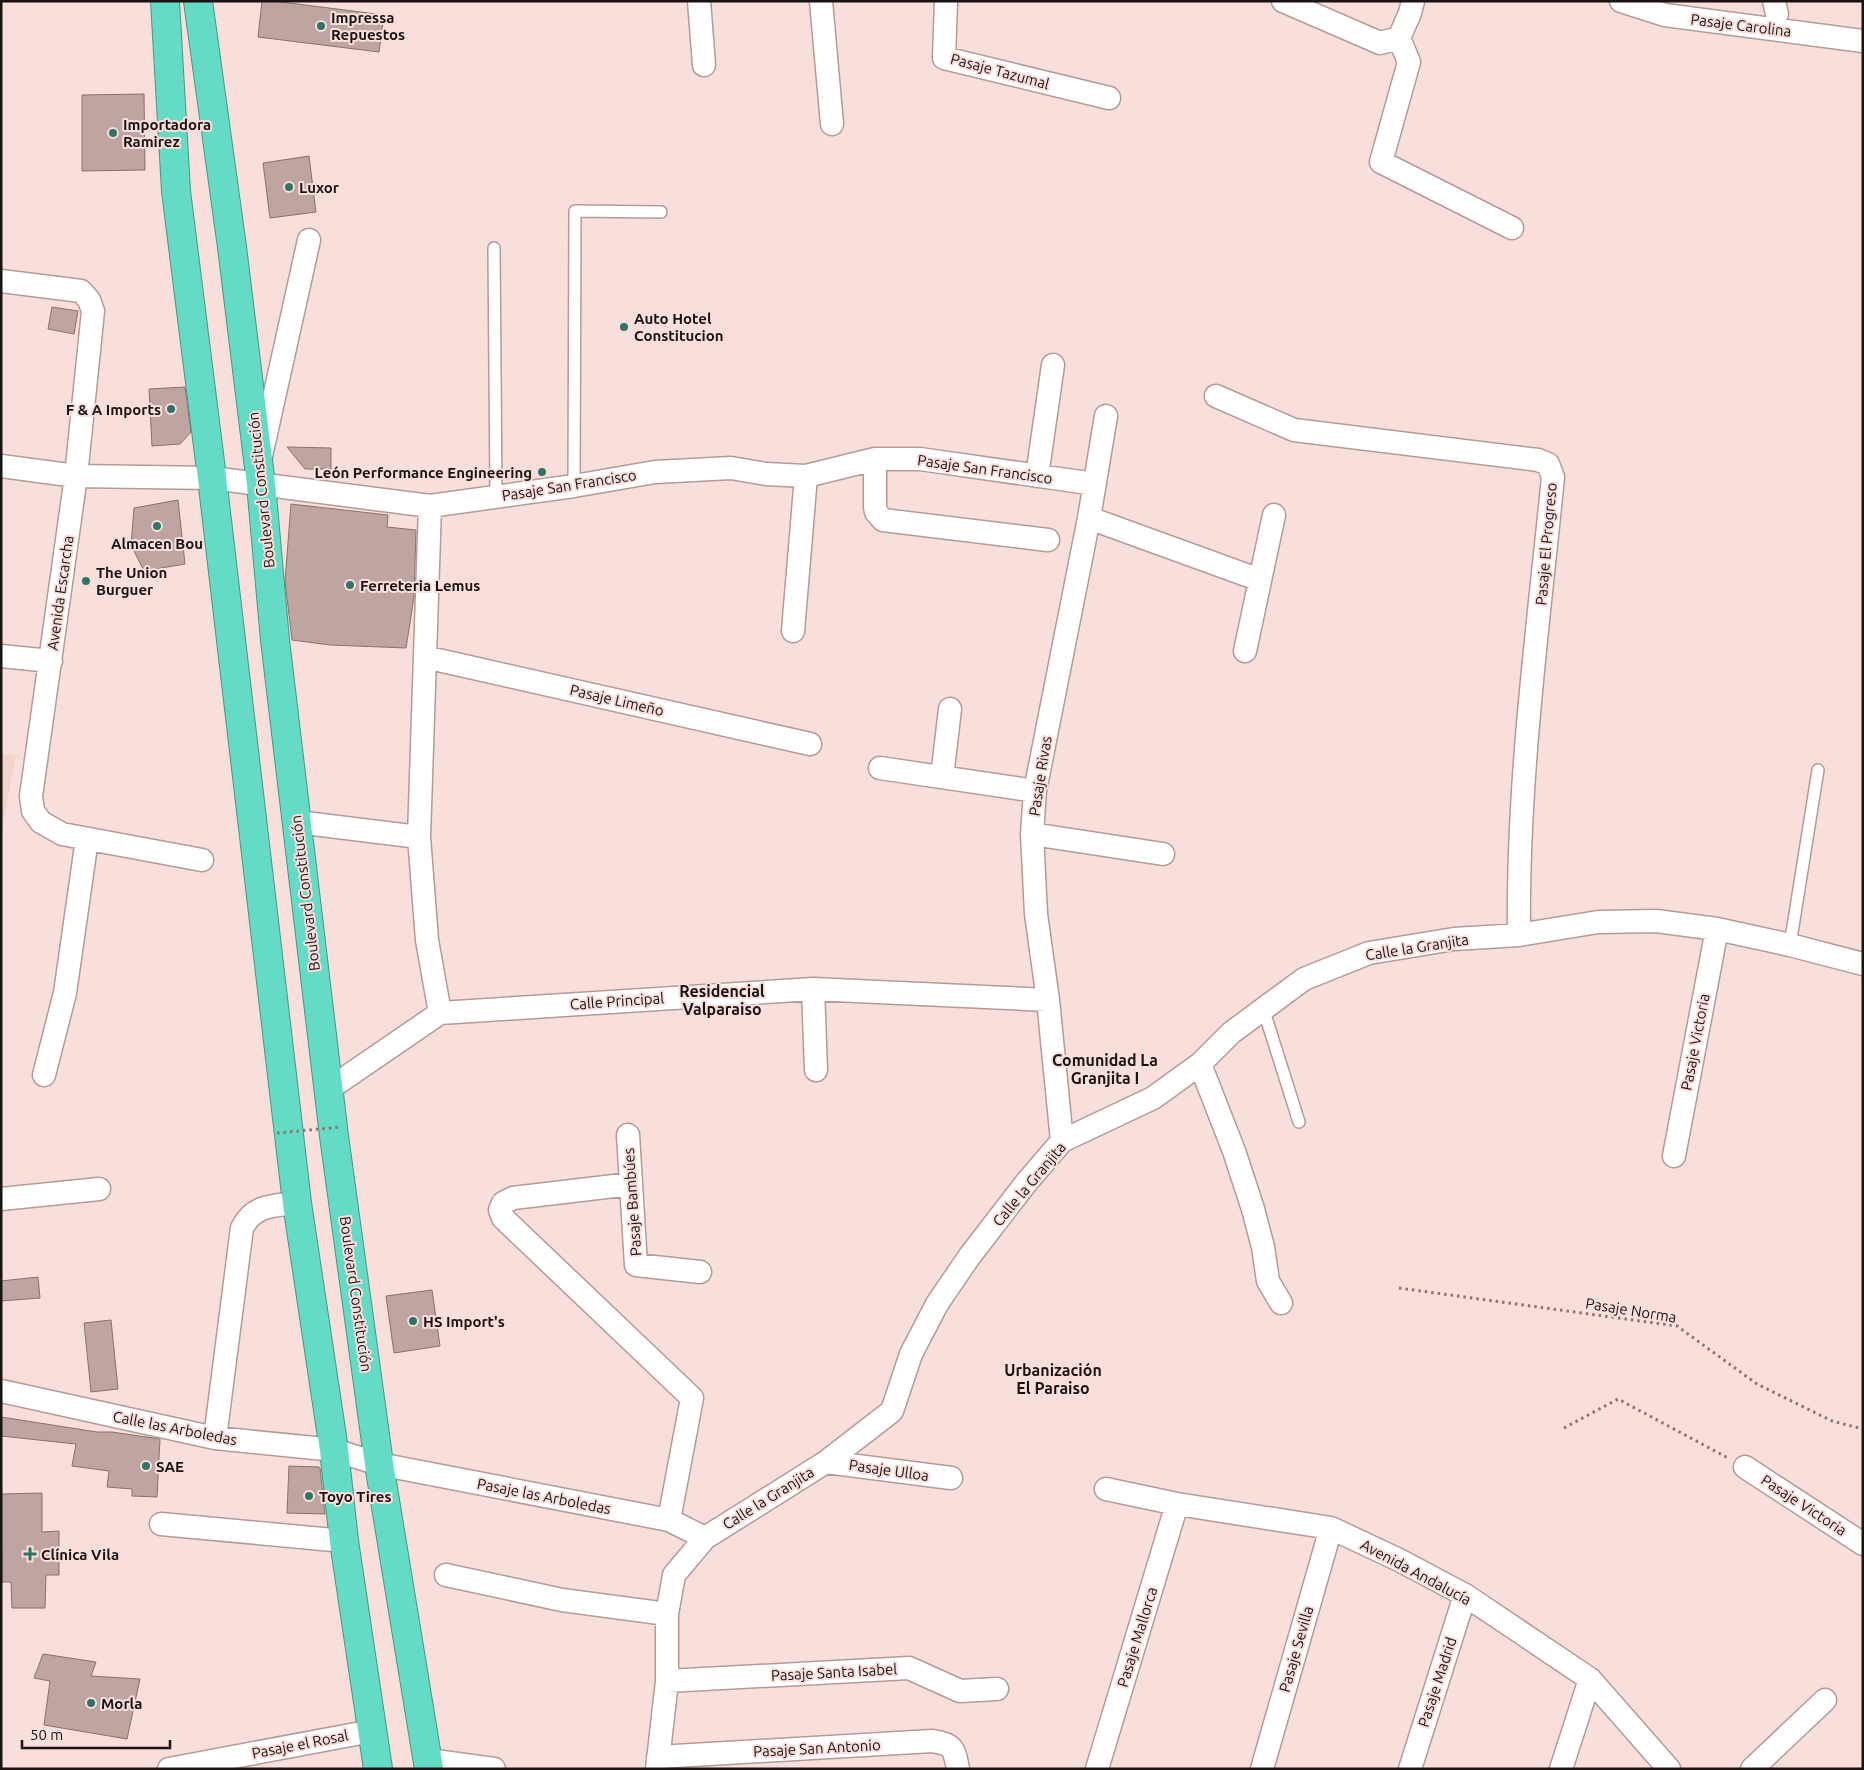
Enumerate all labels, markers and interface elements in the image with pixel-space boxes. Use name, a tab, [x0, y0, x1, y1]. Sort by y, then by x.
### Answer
place label: Impressa Repuestos	[331, 9, 405, 43]
street label: Pasaje Carolina	[1690, 10, 1792, 40]
marker: Impressa Repuestos	[315, 20, 327, 32]
street label: Pasaje Tazumal	[949, 50, 1051, 92]
place label: Importadora Ramirez	[123, 116, 211, 150]
marker: Importadora Ramirez	[107, 127, 119, 139]
place label: Luxor	[299, 179, 340, 196]
marker: Luxor	[283, 181, 295, 193]
place label: Auto Hotel Constitucion	[634, 310, 724, 344]
marker: Auto Hotel Constitucion	[618, 321, 630, 333]
place label: F & A Imports	[66, 401, 161, 418]
marker: F & A Imports	[165, 403, 177, 415]
street label: Boulevard Constitución	[244, 411, 278, 569]
street label: Pasaje San Francisco	[916, 451, 1054, 487]
place label: León Performance Engineering	[315, 464, 532, 481]
street label: Pasaje San Francisco	[500, 466, 638, 504]
marker: León Performance Engineering	[536, 466, 548, 478]
street label: Pasaje El Progreso	[1532, 482, 1560, 606]
marker: Almacen Bou	[151, 520, 163, 532]
street label: Avenida Escarcha	[44, 535, 76, 651]
place label: Almacen Bou	[111, 535, 203, 552]
place label: The Union Burguer	[96, 564, 167, 598]
marker: The Union Burguer	[80, 575, 92, 587]
place label: Ferreteria Lemus	[360, 577, 480, 594]
marker: Ferreteria Lemus	[344, 579, 356, 591]
street label: Pasaje Limeño	[568, 681, 666, 719]
street label: Pasaje Rivas	[1025, 735, 1055, 817]
street label: Boulevard Constitución	[287, 814, 323, 972]
street label: Calle la Granjita	[1364, 930, 1470, 964]
district label: Residencial Valparaiso	[679, 982, 765, 1018]
street label: Calle Principal	[569, 989, 665, 1013]
street label: Pasaje Victoria	[1677, 992, 1713, 1092]
district label: Comunidad La Granjita I	[1052, 1051, 1158, 1087]
street label: Calle la Granjita	[989, 1139, 1069, 1229]
street label: Pasaje Bambúes	[620, 1147, 644, 1257]
street label: Boulevard Constitución	[337, 1215, 375, 1373]
street label: Pasaje Norma	[1584, 1294, 1678, 1326]
place label: HS Import's	[423, 1313, 505, 1330]
marker: HS Import's	[407, 1315, 419, 1327]
district label: Urbanización El Paraiso	[1004, 1361, 1102, 1397]
street label: Calle las Arboledas	[111, 1408, 239, 1448]
street label: Pasaje Ulloa	[848, 1456, 930, 1484]
place label: SAE	[156, 1458, 184, 1475]
marker: SAE	[140, 1460, 152, 1472]
street label: Calle la Granjita	[719, 1463, 817, 1533]
street label: Pasaje Victoria	[1758, 1471, 1850, 1539]
street label: Pasaje las Arboledas	[476, 1475, 612, 1517]
place label: Toyo Tires	[319, 1488, 392, 1505]
marker: Toyo Tires	[303, 1490, 315, 1502]
street label: Avenida Andalucía	[1358, 1536, 1474, 1608]
place label: Clínica Vila	[41, 1546, 119, 1563]
marker: Clínica Vila	[23, 1547, 37, 1561]
street label: Pasaje Mallorca	[1114, 1585, 1160, 1689]
street label: Pasaje Sevilla	[1276, 1604, 1316, 1694]
street label: Pasaje Madrid	[1414, 1635, 1460, 1729]
street label: Pasaje Santa Isabel	[770, 1660, 898, 1684]
place label: Morla	[101, 1695, 142, 1712]
marker: Morla	[85, 1697, 97, 1709]
scale bar	[22, 1718, 170, 1750]
text: 50 m	[30, 1726, 63, 1743]
street label: Pasaje el Rosal	[250, 1726, 350, 1762]
street label: Pasaje San Antonio	[753, 1736, 881, 1760]

